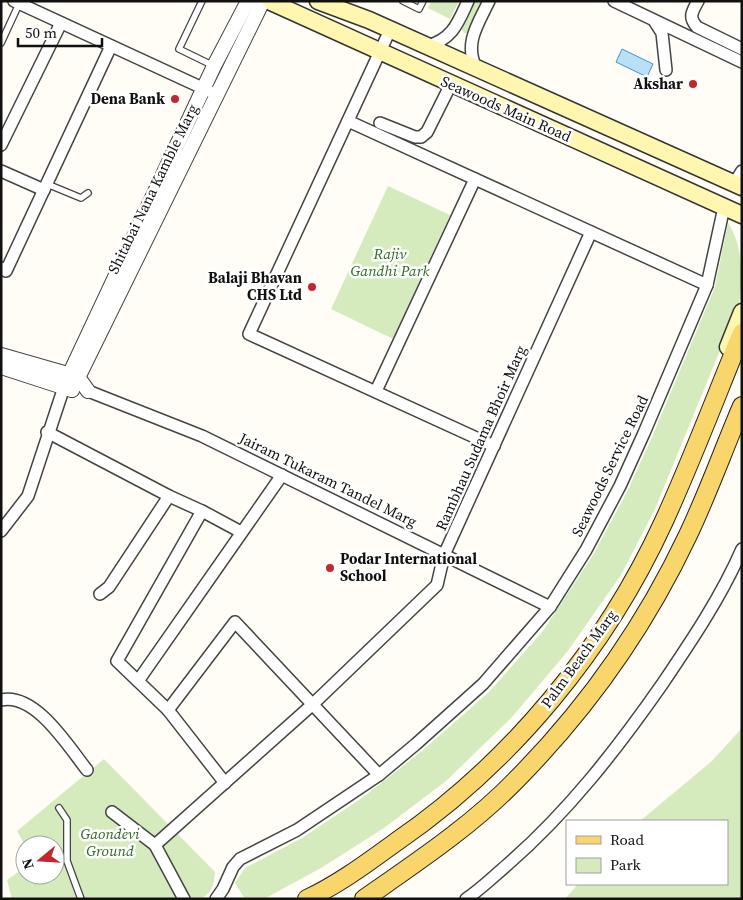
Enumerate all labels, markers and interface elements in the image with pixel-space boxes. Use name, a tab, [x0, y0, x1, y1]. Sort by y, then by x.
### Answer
scale bar	[18, 15, 101, 47]
text: 50 m	[25, 22, 57, 43]
street label: Seawoods Main Road	[438, 70, 575, 147]
place label: Akshar	[633, 73, 683, 94]
marker: Akshar	[687, 78, 699, 90]
place label: Dena Bank	[90, 88, 165, 109]
marker: Dena Bank	[169, 93, 181, 105]
street label: Shitabai Nana Kamble Marg	[102, 100, 203, 277]
park label: Rajiv Gandhi Park	[351, 243, 430, 281]
place label: Balaji Bhavan CHS Ltd	[208, 267, 302, 305]
marker: Balaji Bhavan CHS Ltd	[306, 281, 318, 293]
street label: Rambhau Sudama Bhoir Marg	[430, 342, 531, 534]
street label: Seawoods Service Road	[566, 391, 653, 540]
street label: Jairam Tukaram Tandel Marg	[235, 427, 421, 532]
place label: Podar International School	[340, 548, 477, 586]
marker: Podar International School	[324, 562, 336, 574]
street label: Palm Beach Marg	[536, 605, 622, 712]
legend	[566, 820, 728, 885]
park label: Gaondevi Ground	[80, 823, 140, 861]
text: Road	[610, 829, 644, 850]
north arrow	[15, 835, 65, 885]
text: Park	[610, 854, 642, 875]
text: N	[17, 856, 39, 872]

